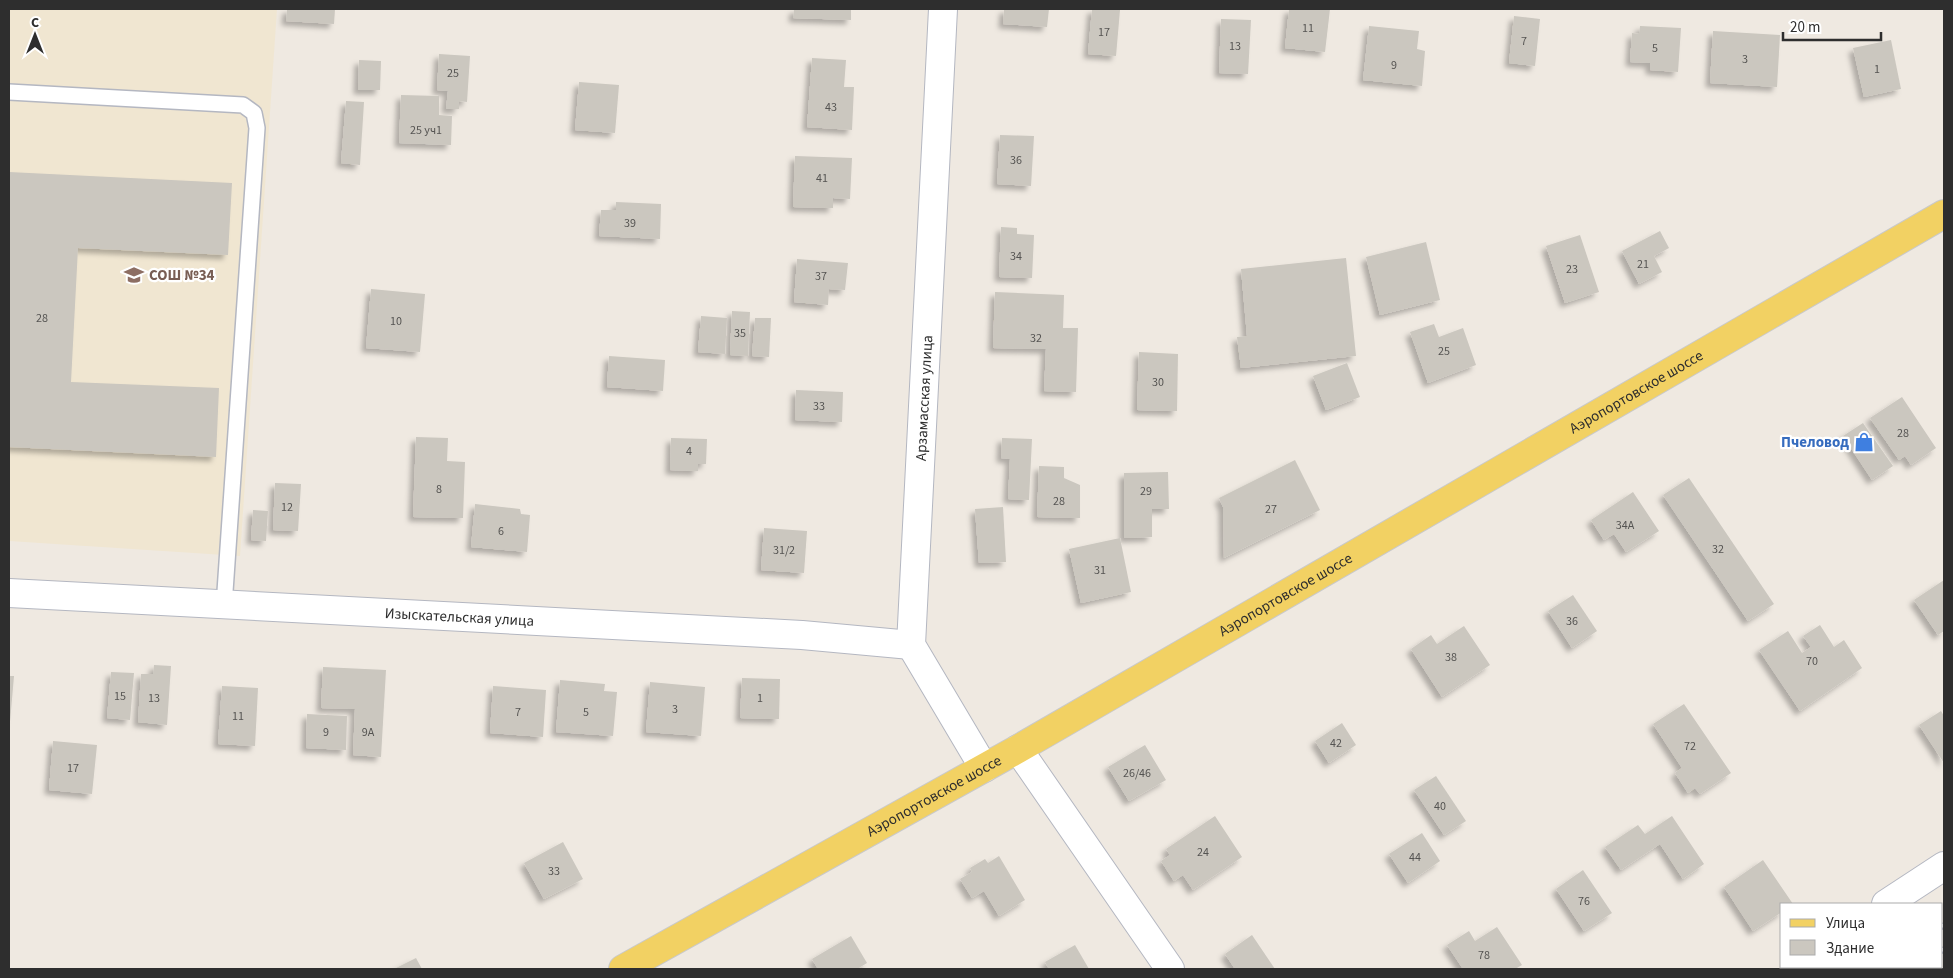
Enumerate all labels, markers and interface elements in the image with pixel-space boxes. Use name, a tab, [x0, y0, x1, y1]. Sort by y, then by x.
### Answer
north arrow	[10, 10, 60, 60]
scale bar	[1783, 10, 1880, 42]
text: С	[31, 13, 39, 33]
text: 20 m	[1790, 17, 1820, 38]
house number: 11	[1302, 20, 1314, 37]
house number: 17	[1098, 24, 1110, 41]
house number: 7	[1521, 33, 1527, 50]
house number: 13	[1229, 38, 1241, 55]
house number: 5	[1652, 40, 1658, 57]
house number: 3	[1742, 51, 1748, 68]
house number: 9	[1391, 57, 1397, 74]
house number: 1	[1874, 61, 1880, 78]
house number: 25	[447, 65, 459, 82]
house number: 43	[825, 99, 837, 116]
house number: 25 уч1	[410, 122, 442, 139]
house number: 36	[1010, 152, 1022, 169]
house number: 41	[816, 170, 828, 187]
house number: 39	[624, 215, 636, 232]
house number: 34	[1010, 248, 1022, 265]
house number: 21	[1637, 256, 1649, 273]
house number: 23	[1566, 261, 1578, 278]
school or university icon: СОШ №34	[123, 264, 145, 286]
place label: СОШ №34	[149, 265, 215, 286]
house number: 37	[815, 268, 827, 285]
house number: 28	[36, 310, 48, 327]
house number: 10	[390, 313, 402, 330]
house number: 35	[734, 325, 746, 342]
house number: 32	[1030, 330, 1042, 347]
street label: Арзамасская улица	[911, 335, 938, 461]
house number: 25	[1438, 343, 1450, 360]
street label: Аэропортовское шоссе	[1566, 345, 1707, 439]
house number: 30	[1152, 374, 1164, 391]
house number: 33	[813, 398, 825, 415]
house number: 28	[1897, 425, 1909, 442]
shop icon: Пчеловод	[1853, 431, 1875, 453]
place label: Пчеловод	[1781, 432, 1849, 453]
house number: 4	[686, 443, 692, 460]
house number: 8	[436, 481, 442, 498]
house number: 29	[1140, 483, 1152, 500]
house number: 28	[1053, 493, 1065, 510]
house number: 12	[281, 499, 293, 516]
house number: 27	[1265, 501, 1277, 518]
house number: 34А	[1616, 517, 1635, 534]
house number: 6	[498, 523, 504, 540]
house number: 32	[1712, 541, 1724, 558]
house number: 31/2	[773, 542, 795, 559]
street label: Аэропортовское шоссе	[1215, 548, 1356, 642]
house number: 31	[1094, 562, 1106, 579]
street label: Изыскательская улица	[384, 603, 535, 632]
house number: 36	[1566, 613, 1578, 630]
house number: 38	[1445, 649, 1457, 666]
house number: 70	[1806, 653, 1818, 670]
house number: 15	[114, 688, 126, 705]
house number: 13	[148, 690, 160, 707]
house number: 1	[757, 690, 763, 707]
house number: 3	[672, 701, 678, 718]
house number: 7	[515, 704, 521, 721]
house number: 5	[583, 704, 589, 721]
house number: 11	[232, 708, 244, 725]
house number: 9	[323, 724, 329, 741]
house number: 9А	[362, 724, 375, 741]
house number: 42	[1330, 735, 1342, 752]
house number: 72	[1684, 738, 1696, 755]
street label: Аэропортовское шоссе	[863, 750, 1005, 842]
house number: 17	[67, 760, 79, 777]
house number: 26/46	[1123, 765, 1151, 782]
house number: 40	[1434, 798, 1446, 815]
house number: 24	[1197, 844, 1209, 861]
house number: 44	[1409, 849, 1421, 866]
house number: 33	[548, 863, 560, 880]
house number: 76	[1578, 893, 1590, 910]
legend	[1780, 903, 1943, 968]
text: Улица	[1826, 913, 1865, 934]
text: Здание	[1826, 938, 1874, 959]
house number: 78	[1478, 947, 1490, 964]

